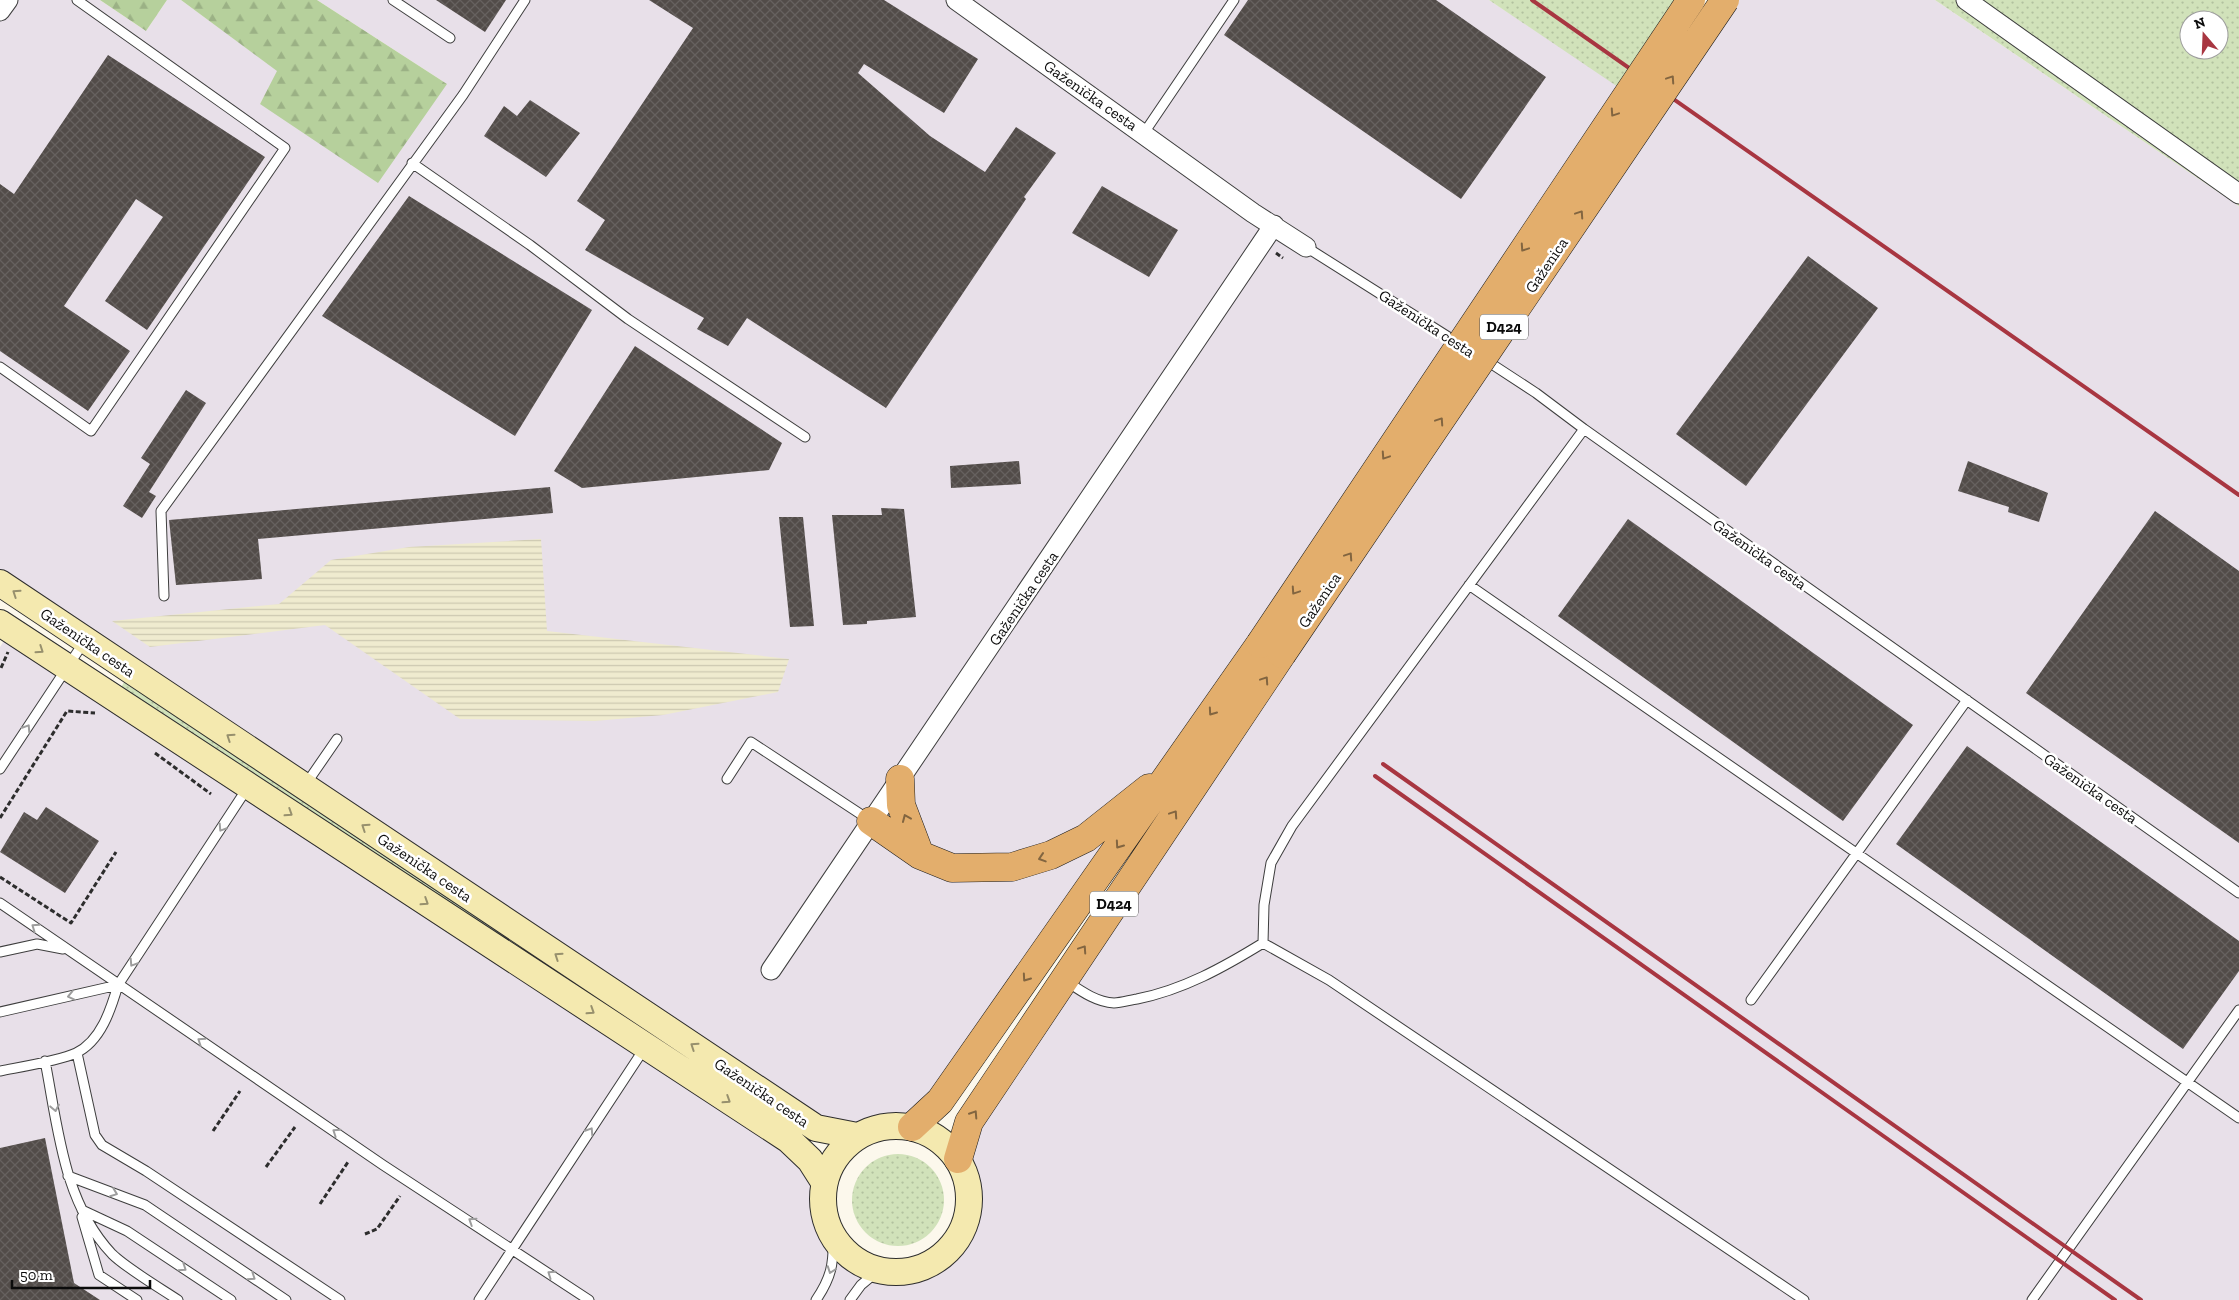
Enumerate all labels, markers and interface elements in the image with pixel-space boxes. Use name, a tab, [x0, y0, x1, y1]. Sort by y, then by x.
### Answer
north arrow	[2179, 10, 2229, 60]
text: N	[2192, 13, 2208, 33]
street label: Gaženička cesta	[1040, 56, 1141, 135]
one-way arrow	[1665, 76, 1674, 85]
one-way arrow	[1611, 108, 1621, 117]
one-way arrow	[1574, 210, 1583, 220]
street label: Gaženica	[1521, 234, 1572, 296]
one-way arrow	[1521, 242, 1530, 252]
street label: Gaženička cesta	[1375, 285, 1478, 361]
road number: D424	[1480, 314, 1528, 340]
one-way arrow	[1434, 417, 1443, 427]
one-way arrow	[1382, 450, 1391, 460]
street label: Gaženička cesta	[1709, 515, 1810, 594]
street label: Gaženička cesta	[985, 547, 1062, 649]
one-way arrow	[1343, 552, 1352, 561]
street label: Gaženica	[1294, 569, 1345, 631]
one-way arrow	[1292, 585, 1301, 595]
one-way arrow	[12, 590, 22, 599]
street label: Gaženička cesta	[37, 604, 139, 681]
one-way arrow	[35, 644, 44, 653]
one-way arrow	[1259, 676, 1268, 685]
one-way arrow	[1209, 706, 1218, 716]
one-way arrow	[20, 725, 30, 734]
one-way arrow	[226, 733, 235, 743]
street label: Gaženička cesta	[2040, 749, 2141, 828]
one-way arrow	[284, 807, 293, 817]
one-way arrow	[1168, 811, 1177, 820]
one-way arrow	[902, 814, 913, 823]
one-way arrow	[219, 822, 228, 831]
one-way arrow	[361, 824, 371, 833]
street label: Gaženička cesta	[374, 829, 476, 906]
one-way arrow	[1116, 839, 1125, 849]
one-way arrow	[1038, 852, 1046, 862]
road number: D424	[1090, 892, 1138, 916]
one-way arrow	[420, 896, 429, 906]
one-way arrow	[32, 924, 41, 933]
one-way arrow	[1077, 945, 1086, 955]
one-way arrow	[555, 953, 564, 962]
one-way arrow	[129, 958, 139, 967]
one-way arrow	[1023, 973, 1032, 982]
one-way arrow	[66, 990, 75, 1001]
one-way arrow	[585, 1004, 594, 1014]
one-way arrow	[197, 1038, 207, 1047]
one-way arrow	[690, 1043, 699, 1052]
street label: Gaženička cesta	[711, 1054, 813, 1131]
one-way arrow	[721, 1093, 730, 1103]
one-way arrow	[49, 1104, 59, 1113]
one-way arrow	[968, 1110, 978, 1119]
one-way arrow	[584, 1127, 593, 1137]
one-way arrow	[332, 1129, 341, 1138]
one-way arrow	[109, 1187, 118, 1197]
one-way arrow	[468, 1218, 477, 1228]
scale bar	[12, 1258, 150, 1290]
one-way arrow	[177, 1262, 186, 1271]
one-way arrow	[827, 1265, 837, 1274]
text: 50 m	[20, 1266, 53, 1284]
one-way arrow	[247, 1271, 256, 1280]
one-way arrow	[547, 1271, 557, 1280]

